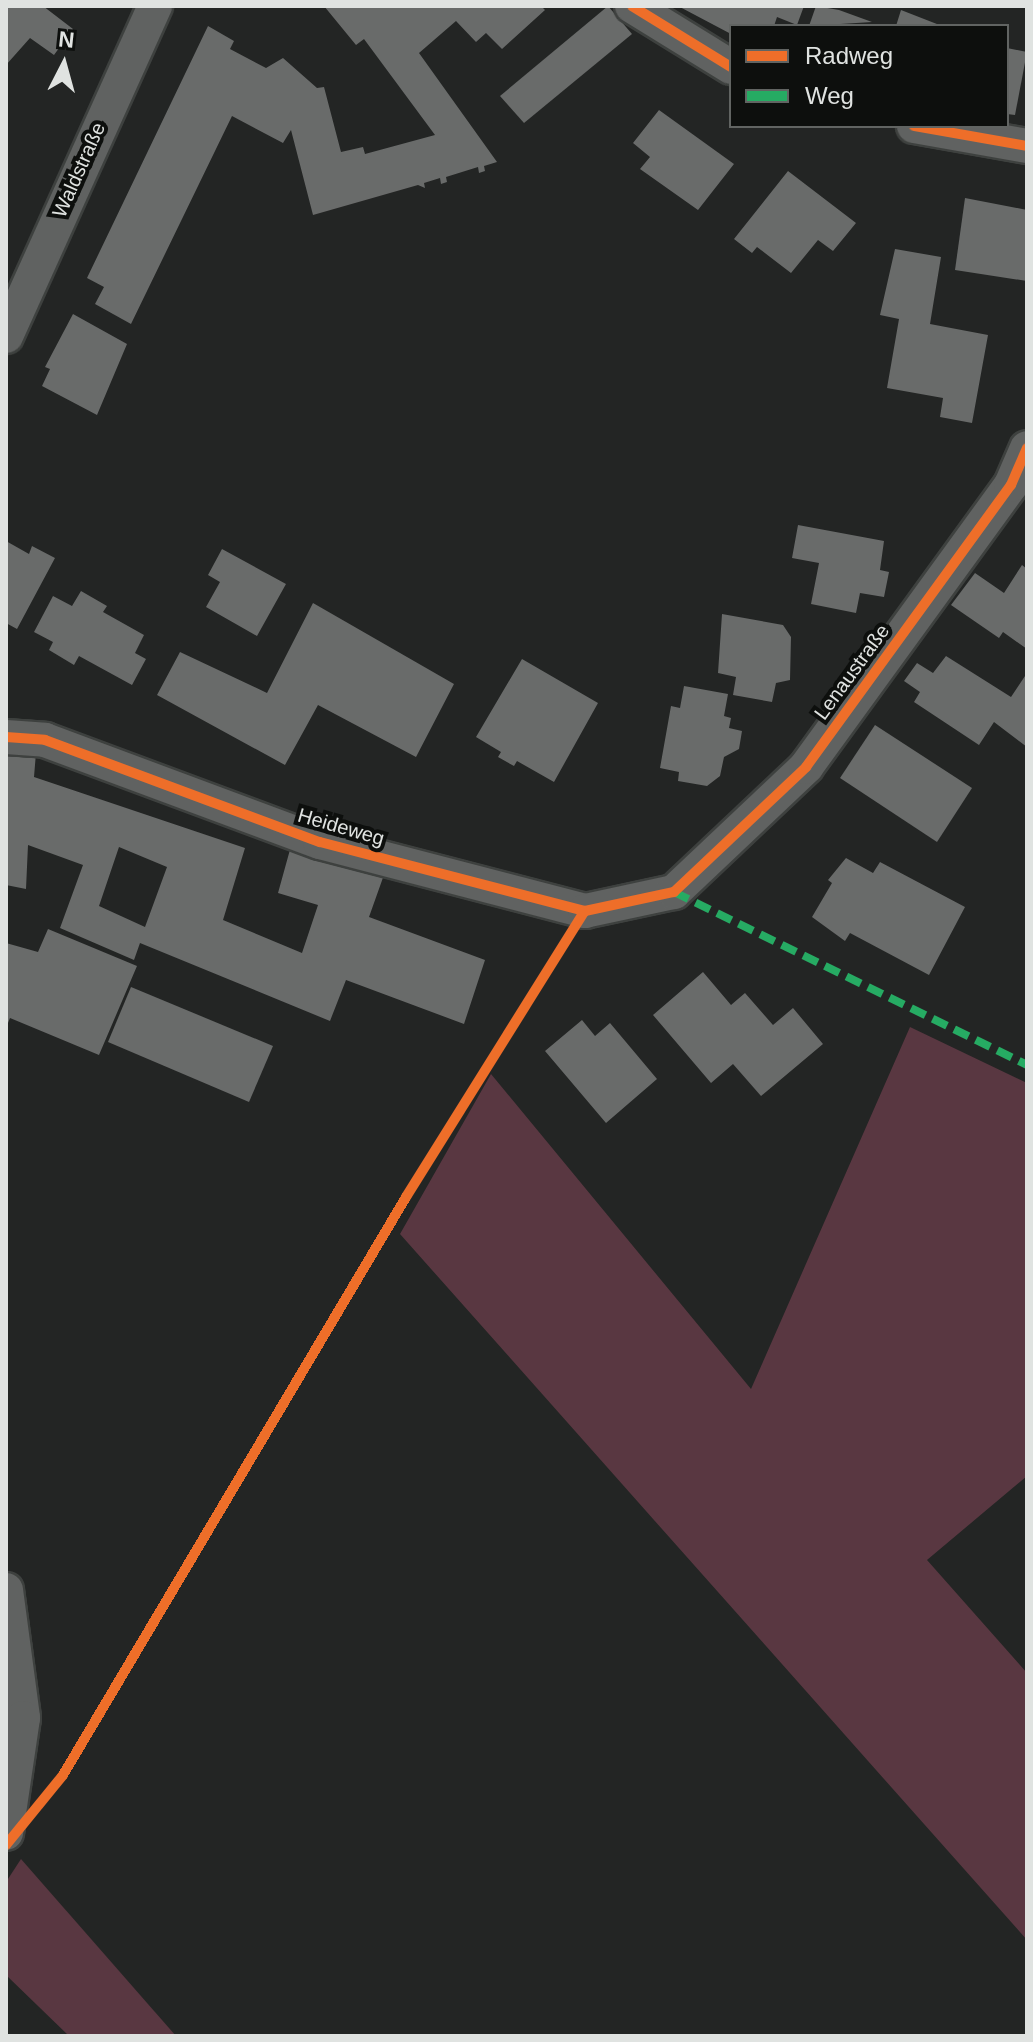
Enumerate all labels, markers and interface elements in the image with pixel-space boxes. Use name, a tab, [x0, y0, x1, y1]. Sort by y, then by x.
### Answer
north arrow	[24, 24, 104, 104]
legend	[729, 24, 1009, 128]
text: N	[57, 26, 76, 53]
text: Radweg	[805, 42, 893, 69]
text: Weg	[805, 82, 854, 109]
street label: Waldstraße	[47, 119, 111, 221]
street label: Lenaustraße	[809, 620, 895, 724]
street label: Heideweg	[295, 803, 387, 851]

